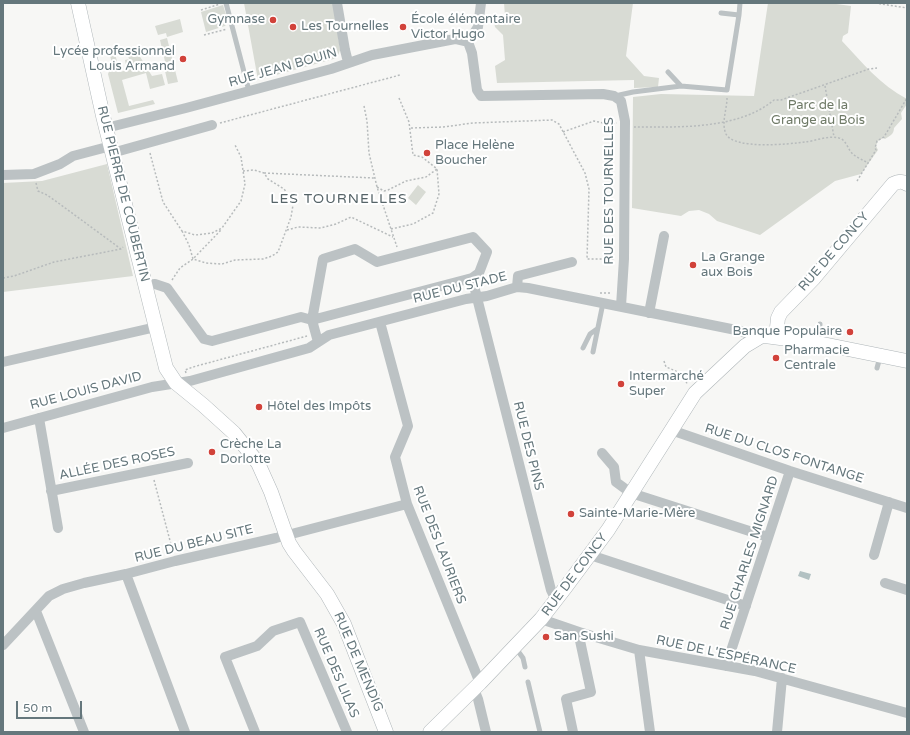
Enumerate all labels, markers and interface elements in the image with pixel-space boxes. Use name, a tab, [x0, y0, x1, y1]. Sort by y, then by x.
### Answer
place label: Gymnase	[207, 12, 265, 28]
place label: École élémentaire Victor Hugo	[411, 12, 521, 43]
marker: Gymnase	[268, 15, 278, 25]
place label: Les Tournelles	[301, 19, 389, 35]
marker: Les Tournelles	[288, 22, 298, 32]
marker: École élémentaire Victor Hugo	[398, 22, 408, 32]
place label: Lycée professionnel Louis Armand	[53, 44, 175, 75]
street label: RUE JEAN BOUIN	[227, 45, 339, 91]
marker: Lycée professionnel Louis Armand	[178, 54, 188, 64]
park label: Parc de la Grange au Bois	[771, 98, 865, 129]
street label: RUE PIERRE DE COUBERTIN	[94, 104, 152, 284]
street label: RUE DES TOURNELLES	[602, 117, 618, 265]
place label: Place Helène Boucher	[435, 138, 515, 169]
marker: Place Helène Boucher	[422, 148, 432, 158]
district label: LES TOURNELLES	[270, 191, 408, 207]
street label: RUE DE CONCY	[796, 209, 872, 295]
place label: La Grange aux Bois	[701, 250, 765, 281]
marker: La Grange aux Bois	[688, 260, 698, 270]
street label: RUE DU STADE	[411, 269, 509, 307]
place label: Banque Populaire	[732, 324, 842, 340]
marker: Banque Populaire	[845, 327, 855, 337]
place label: Pharmacie Centrale	[784, 343, 850, 374]
marker: Pharmacie Centrale	[771, 353, 781, 363]
street label: RUE LOUIS DAVID	[28, 369, 144, 413]
place label: Intermarché Super	[629, 369, 704, 400]
marker: Intermarché Super	[616, 379, 626, 389]
place label: Hôtel des Impôts	[267, 399, 371, 415]
street label: RUE DES PINS	[509, 400, 547, 492]
marker: Hôtel des Impôts	[254, 402, 264, 412]
street label: RUE DU CLOS FONTANGE	[703, 421, 865, 487]
place label: Crèche La Dorlotte	[220, 437, 281, 468]
street label: ALLÉE DES ROSES	[58, 444, 176, 484]
marker: Crèche La Dorlotte	[207, 447, 217, 457]
street label: RUE CHARLES MIGNARD	[718, 474, 782, 632]
street label: RUE DES LAURIERS	[409, 484, 469, 606]
place label: Sainte-Marie-Mère	[579, 506, 695, 522]
marker: Sainte-Marie-Mère	[566, 509, 576, 519]
street label: RUE DU BEAU SITE	[133, 522, 255, 566]
street label: RUE DE CONCY	[539, 531, 611, 619]
street label: RUE DE MENDIG	[330, 610, 386, 714]
street label: RUE DES LILAS	[310, 626, 362, 720]
place label: San Sushi	[554, 629, 614, 645]
marker: San Sushi	[541, 632, 551, 642]
street label: RUE DE L'ESPÉRANCE	[655, 633, 797, 677]
scale bar	[18, 693, 84, 719]
text: 50 m	[23, 701, 52, 715]

